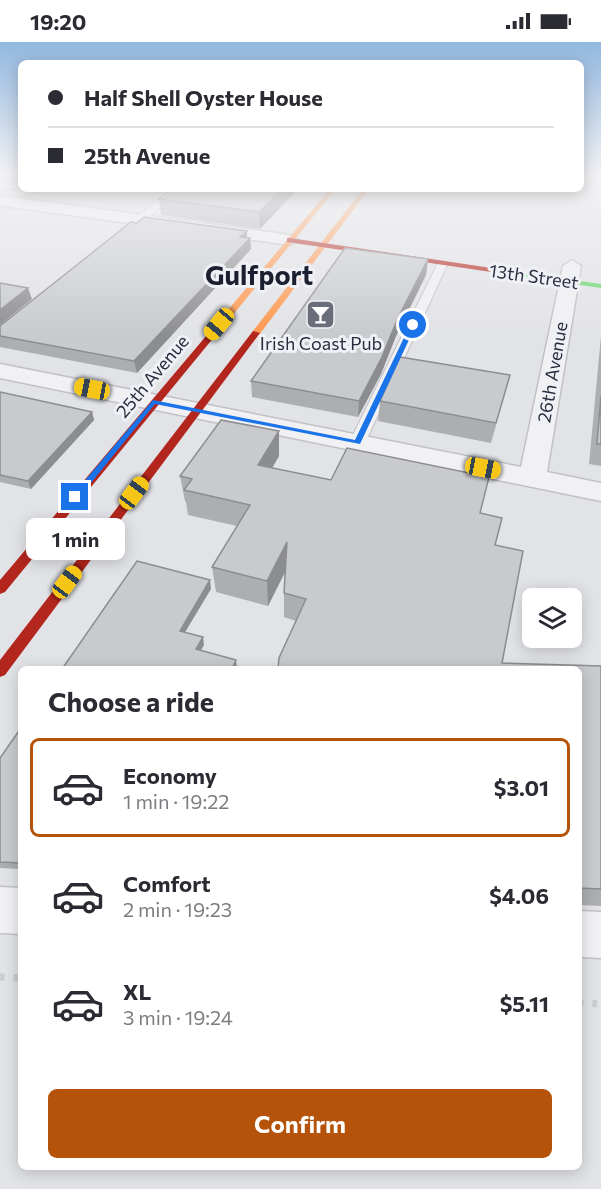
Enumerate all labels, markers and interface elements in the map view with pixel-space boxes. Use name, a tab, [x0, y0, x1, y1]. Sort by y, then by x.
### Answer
text: 19:20	[30, 8, 86, 35]
text: Half Shell Oyster House	[84, 84, 323, 111]
text: 25th Avenue	[84, 142, 210, 169]
district label: Gulfport	[205, 258, 313, 291]
street label: 13th Street	[488, 259, 580, 293]
bar icon: Irish Coast Pub	[305, 298, 337, 330]
car	[201, 304, 237, 344]
route start	[399, 311, 426, 338]
street label: 26th Avenue	[532, 320, 572, 424]
street label: 25th Avenue	[111, 330, 193, 422]
place label: Irish Coast Pub	[260, 332, 382, 354]
car	[73, 377, 111, 401]
car	[464, 456, 502, 480]
car	[116, 473, 152, 513]
route end	[61, 483, 88, 510]
callout: 1 min	[26, 518, 124, 560]
text: 1 min	[52, 527, 99, 551]
car	[49, 562, 85, 602]
map controls	[522, 588, 582, 648]
button: layers	[522, 588, 582, 648]
text: Choose a ride	[48, 685, 214, 718]
icon: car	[51, 761, 105, 815]
text: Economy	[123, 762, 217, 789]
text: $3.01	[494, 774, 549, 801]
text: 1 min · 19:22	[123, 789, 229, 813]
icon: car	[51, 869, 105, 923]
text: Comfort	[123, 870, 211, 897]
text: $4.06	[489, 882, 549, 909]
text: 2 min · 19:23	[123, 897, 232, 921]
icon: car	[51, 977, 105, 1031]
text: XL	[123, 978, 151, 1005]
text: $5.11	[500, 990, 549, 1017]
text: 3 min · 19:24	[123, 1005, 233, 1029]
button: Confirm	[48, 1089, 552, 1158]

